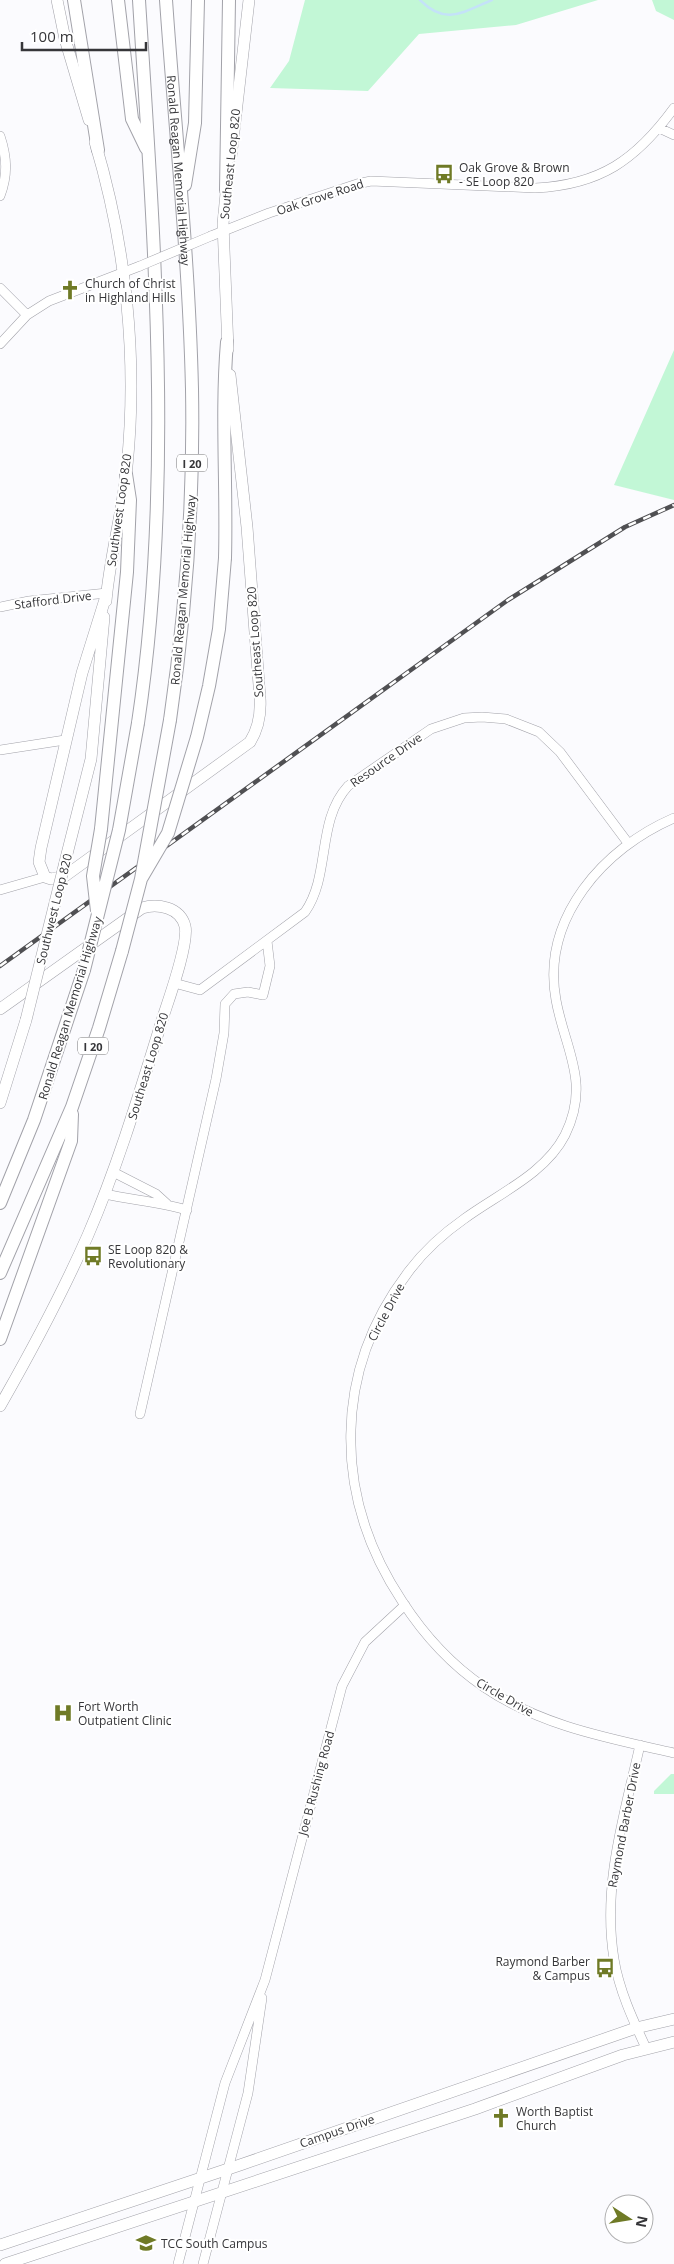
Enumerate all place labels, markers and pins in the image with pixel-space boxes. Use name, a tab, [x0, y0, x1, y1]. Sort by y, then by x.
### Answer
place label: Oak Grove & Brown - SE Loop 820	[459, 159, 570, 190]
bus stop icon: Oak Grove & Brown - SE Loop 820	[433, 163, 455, 185]
place label: Church of Christ in Highland Hills	[85, 275, 176, 306]
church icon: Church of Christ in Highland Hills	[59, 279, 81, 301]
place label: SE Loop 820 & Revolutionary	[108, 1241, 188, 1272]
bus stop icon: SE Loop 820 & Revolutionary	[82, 1245, 104, 1267]
place label: Fort Worth Outpatient Clinic	[78, 1698, 172, 1729]
hospital icon: Fort Worth Outpatient Clinic	[52, 1702, 74, 1724]
place label: Raymond Barber & Campus	[495, 1953, 590, 1984]
bus stop icon: Raymond Barber & Campus	[594, 1957, 616, 1979]
place label: Worth Baptist Church	[516, 2103, 593, 2134]
church icon: Worth Baptist Church	[490, 2107, 512, 2129]
school or university icon: TCC South Campus	[135, 2232, 157, 2254]
place label: TCC South Campus	[161, 2235, 268, 2252]

